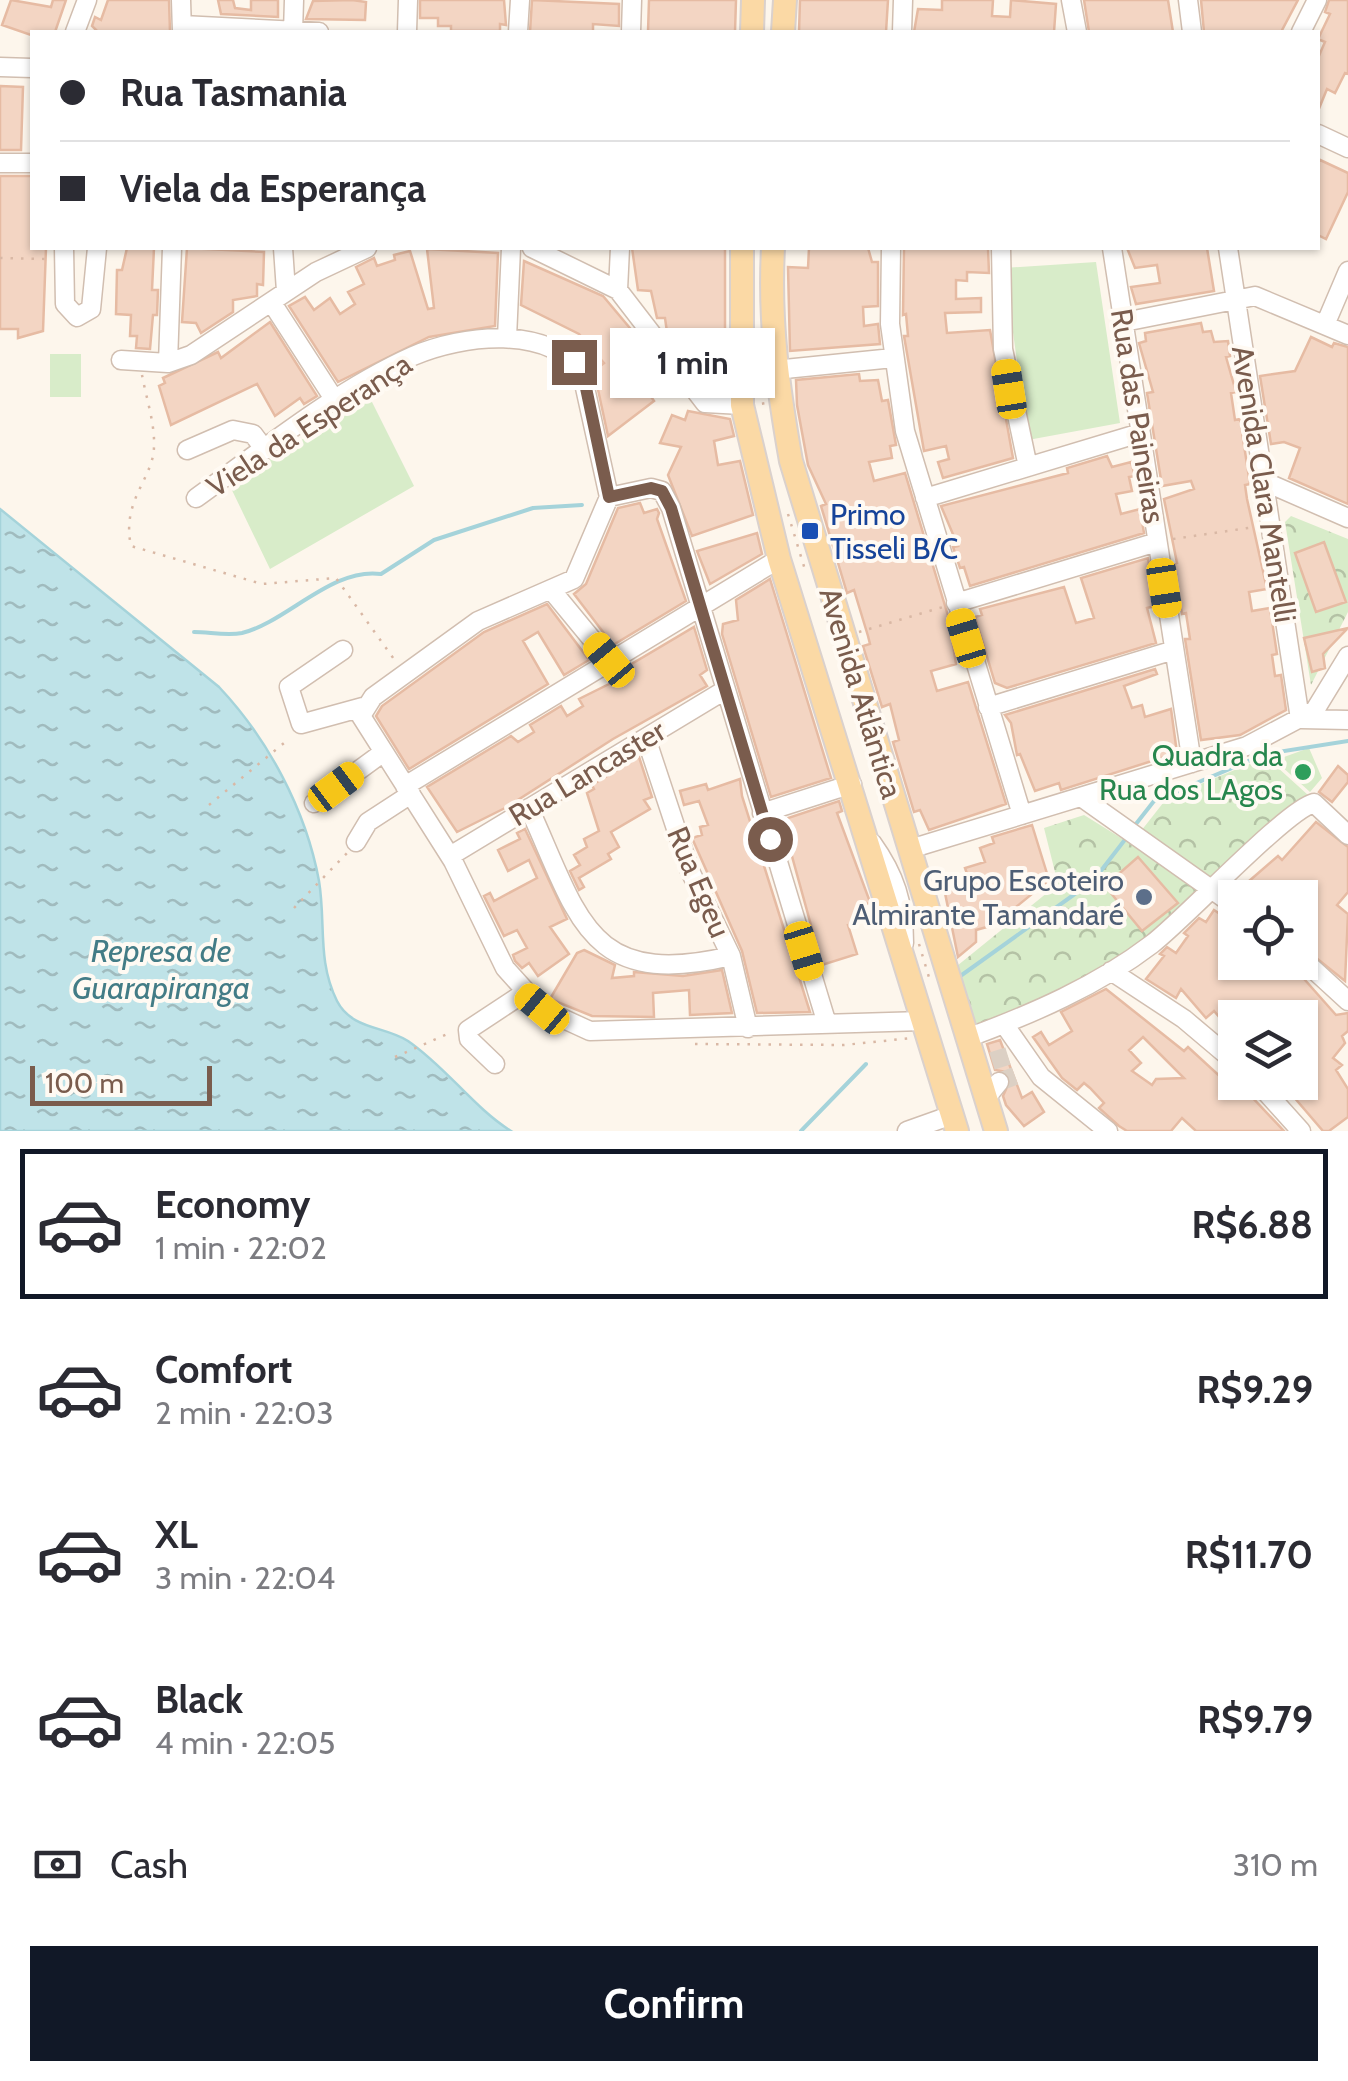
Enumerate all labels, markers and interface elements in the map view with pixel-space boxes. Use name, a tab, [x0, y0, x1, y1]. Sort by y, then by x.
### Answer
text: Rua Tasmania	[120, 69, 347, 116]
text: Viela da Esperança	[120, 165, 426, 212]
street label: Rua das Paineiras	[1103, 306, 1173, 526]
callout: 1 min	[609, 327, 774, 397]
route end	[552, 340, 597, 385]
text: 1 min	[656, 343, 729, 382]
street label: Avenida Clara Mantelli	[1224, 343, 1304, 625]
street label: Viela da Esperança	[200, 345, 419, 505]
car	[989, 357, 1029, 421]
place label: Primo Tisseli B/C	[830, 496, 958, 567]
marker: Primo Tisseli B/C	[799, 520, 821, 542]
car	[1144, 556, 1184, 620]
street label: Avenida Atlântica	[811, 583, 911, 803]
car	[943, 605, 989, 671]
car	[578, 627, 640, 693]
street label: Rua Lancaster	[502, 712, 672, 834]
place label: Quadra da Rua dos LAgos	[1099, 737, 1284, 808]
car	[303, 757, 369, 817]
marker: Quadra da Rua dos LAgos	[1292, 761, 1314, 783]
route start	[748, 817, 793, 862]
street label: Rua Egeu	[659, 821, 739, 943]
place label: Grupo Escoteiro Almirante Tamandaré	[852, 862, 1124, 933]
map controls	[1218, 880, 1318, 1100]
button: locate	[1218, 880, 1318, 980]
marker: Grupo Escoteiro Almirante Tamandaré	[1133, 886, 1155, 908]
car	[781, 918, 827, 984]
water label: Represa de Guarapiranga	[72, 931, 250, 1007]
car	[509, 978, 575, 1040]
button: layers	[1218, 1000, 1318, 1100]
scale bar	[30, 1061, 212, 1106]
text: 100 m	[45, 1066, 124, 1100]
icon: car	[35, 1179, 125, 1269]
text: Economy	[155, 1181, 310, 1228]
text: R$6.88	[1191, 1201, 1313, 1248]
text: 1 min · 22:02	[155, 1228, 327, 1267]
icon: car	[35, 1344, 125, 1434]
text: Comfort	[155, 1346, 292, 1393]
text: R$9.29	[1197, 1366, 1313, 1413]
text: 2 min · 22:03	[155, 1393, 334, 1432]
icon: car	[35, 1509, 125, 1599]
text: XL	[155, 1511, 198, 1558]
text: R$11.70	[1185, 1531, 1313, 1578]
text: 3 min · 22:04	[155, 1558, 335, 1597]
icon: car	[35, 1674, 125, 1764]
text: Black	[155, 1676, 243, 1723]
text: R$9.79	[1197, 1696, 1313, 1743]
text: 4 min · 22:05	[155, 1723, 335, 1762]
icon: cash	[30, 1837, 85, 1892]
text: Cash	[110, 1841, 188, 1888]
text: 310 m	[1233, 1845, 1318, 1884]
button: Confirm	[30, 1946, 1318, 2061]

